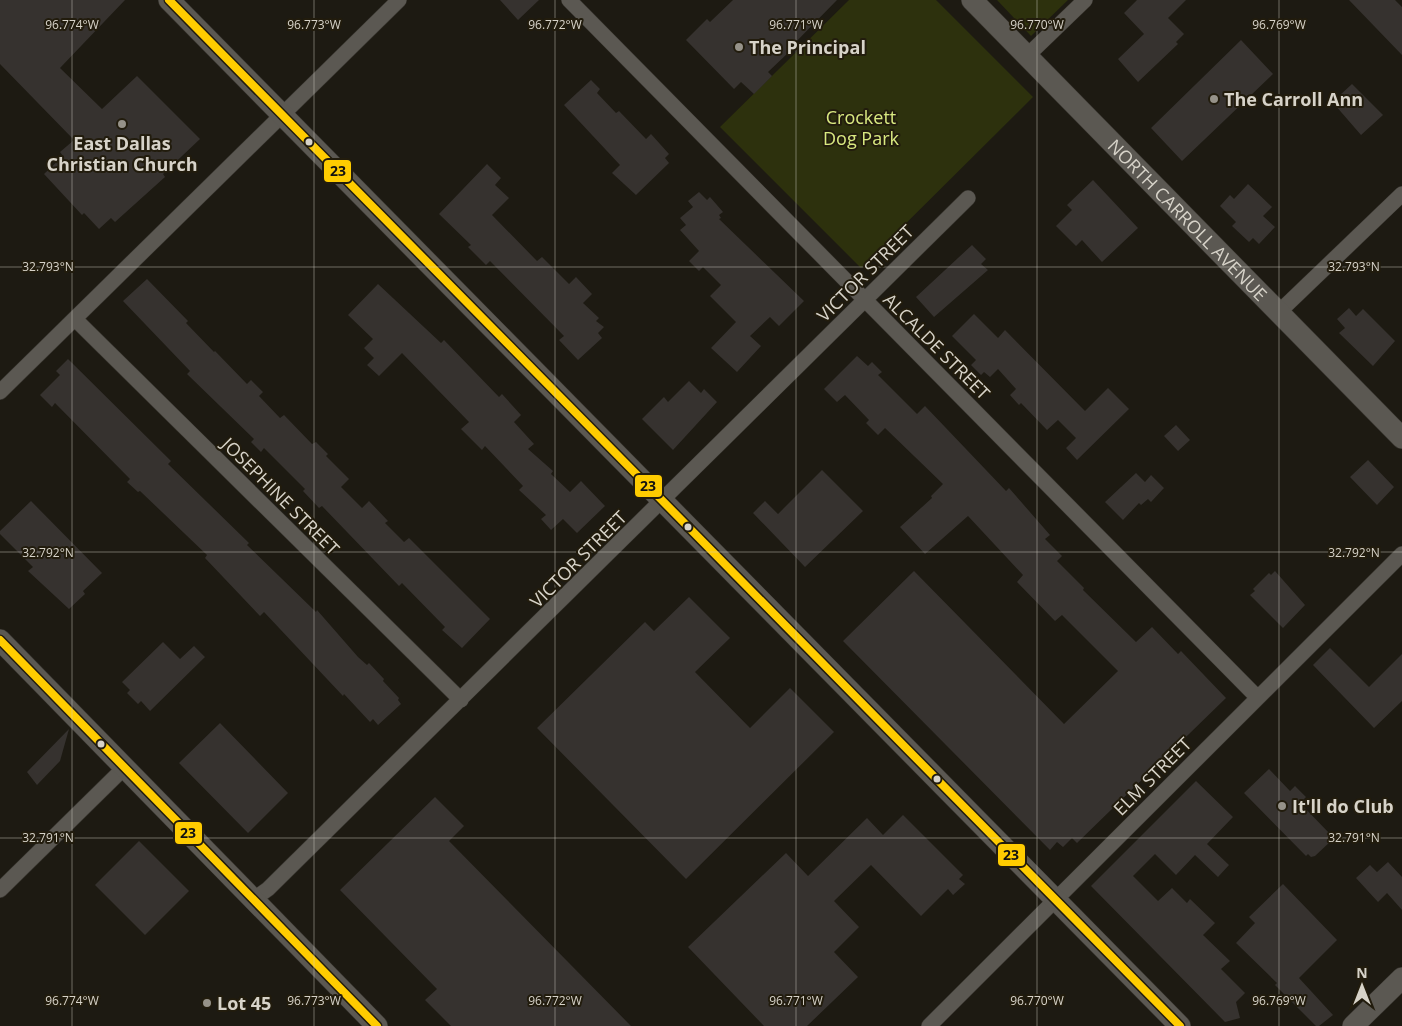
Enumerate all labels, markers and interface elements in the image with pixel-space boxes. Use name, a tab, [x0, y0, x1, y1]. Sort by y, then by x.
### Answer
text: 96.774°W	[45, 16, 99, 33]
text: 96.773°W	[287, 16, 341, 33]
text: 96.772°W	[528, 16, 582, 33]
text: 96.771°W	[769, 16, 823, 33]
text: 96.770°W	[1010, 16, 1064, 33]
text: 96.769°W	[1252, 16, 1306, 33]
place label: The Principal	[749, 35, 866, 59]
marker: The Principal	[733, 41, 745, 53]
place label: The Carroll Ann	[1224, 87, 1363, 111]
marker: The Carroll Ann	[1208, 93, 1220, 105]
park label: Crockett Dog Park	[823, 105, 900, 150]
marker: East Dallas Christian Church	[116, 118, 128, 130]
place label: East Dallas Christian Church	[47, 131, 198, 176]
street label: NORTH CARROLL AVENUE	[1103, 134, 1273, 306]
unlabelled marker	[304, 137, 314, 147]
line badge: 23	[323, 159, 352, 183]
text: 23	[330, 161, 346, 180]
street label: VICTOR STREET	[811, 219, 919, 327]
text: 32.793°N	[22, 258, 74, 275]
text: 32.793°N	[1328, 258, 1380, 275]
street label: ALCALDE STREET	[879, 288, 996, 405]
street label: JOSEPHINE STREET	[216, 431, 345, 560]
line badge: 23	[634, 474, 663, 498]
text: 23	[640, 476, 656, 495]
street label: VICTOR STREET	[524, 505, 632, 613]
unlabelled marker	[683, 522, 693, 532]
text: 32.792°N	[22, 544, 74, 561]
text: 32.792°N	[1328, 544, 1380, 561]
street label: ELM STREET	[1108, 732, 1196, 820]
unlabelled marker	[96, 739, 106, 749]
unlabelled marker	[932, 774, 942, 784]
place label: It'll do Club	[1292, 794, 1394, 818]
marker: It'll do Club	[1276, 800, 1288, 812]
line badge: 23	[174, 821, 203, 845]
text: 23	[180, 823, 196, 842]
text: 32.791°N	[22, 829, 74, 846]
text: 32.791°N	[1328, 829, 1380, 846]
line badge: 23	[997, 843, 1026, 867]
text: 23	[1003, 845, 1019, 864]
north arrow	[1337, 961, 1387, 1011]
text: N	[1356, 963, 1368, 982]
place label: Lot 45	[217, 991, 271, 1015]
text: 96.774°W	[45, 992, 99, 1009]
text: 96.773°W	[287, 992, 341, 1009]
text: 96.772°W	[528, 992, 582, 1009]
text: 96.771°W	[769, 992, 823, 1009]
text: 96.770°W	[1010, 992, 1064, 1009]
text: 96.769°W	[1252, 992, 1306, 1009]
marker: Lot 45	[201, 997, 213, 1009]

